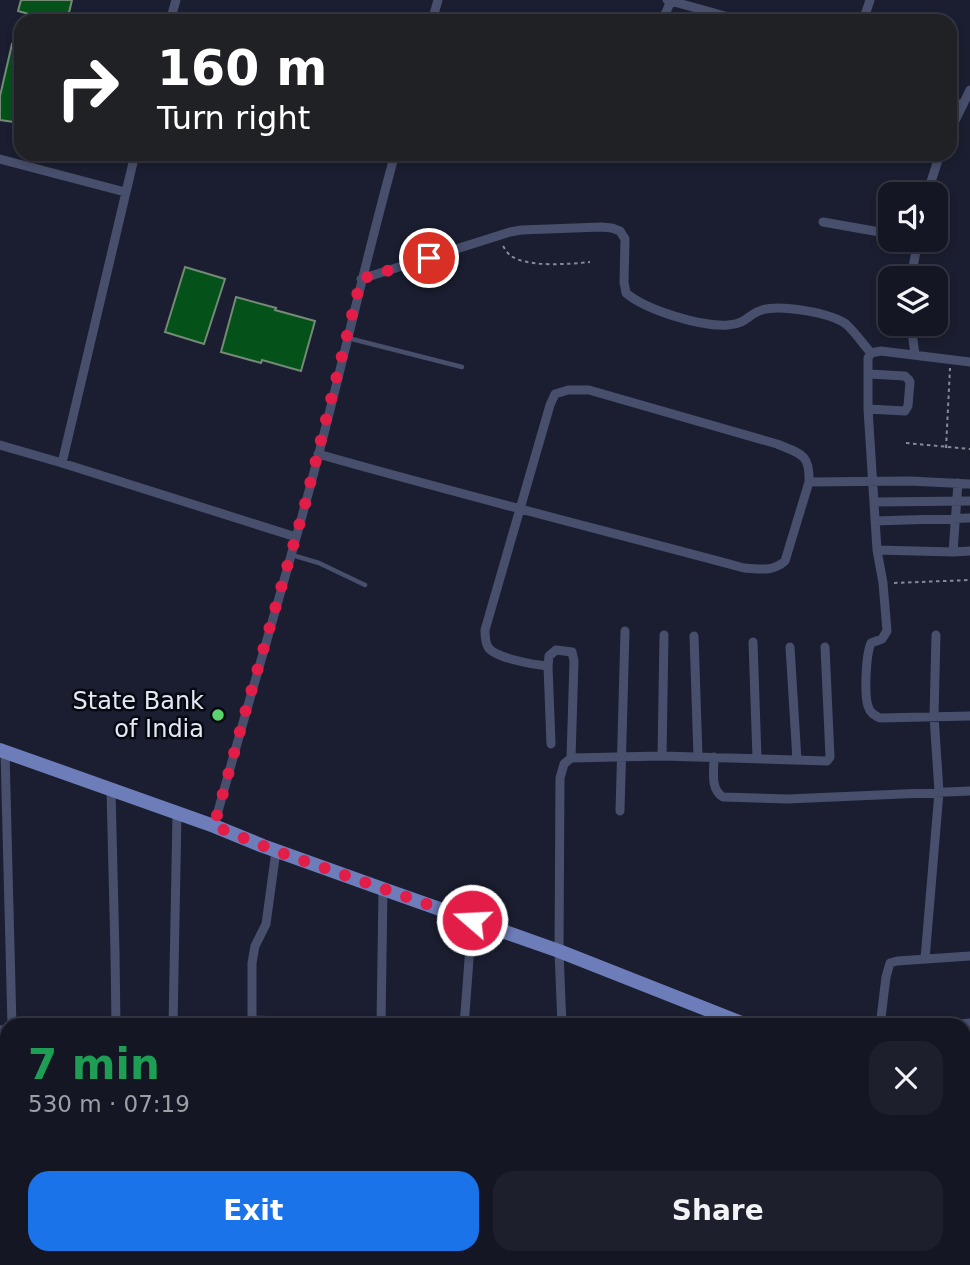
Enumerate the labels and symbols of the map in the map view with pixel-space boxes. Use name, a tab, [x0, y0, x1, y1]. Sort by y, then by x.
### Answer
pin	[399, 228, 459, 288]
place label: State Bank of India	[73, 687, 204, 743]
marker: State Bank of India	[210, 707, 226, 723]
position arrow	[435, 883, 509, 957]

